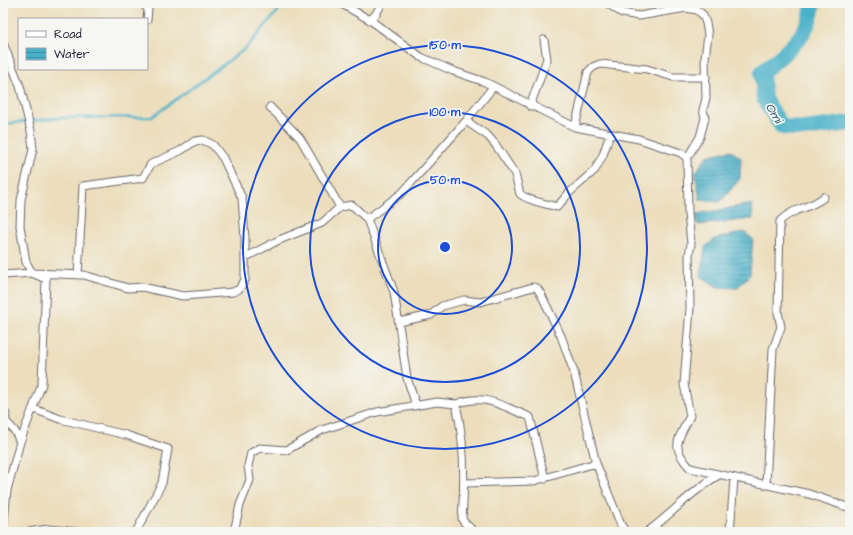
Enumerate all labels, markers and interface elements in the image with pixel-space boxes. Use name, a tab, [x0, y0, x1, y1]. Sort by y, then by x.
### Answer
legend	[18, 18, 148, 70]
text: Road	[54, 26, 82, 43]
text: 150 m	[429, 37, 462, 54]
text: Water	[54, 46, 90, 63]
water label: Omi	[761, 99, 788, 128]
text: 100 m	[430, 104, 461, 121]
text: 50 m	[430, 172, 461, 189]
centre of rings	[438, 240, 452, 254]

